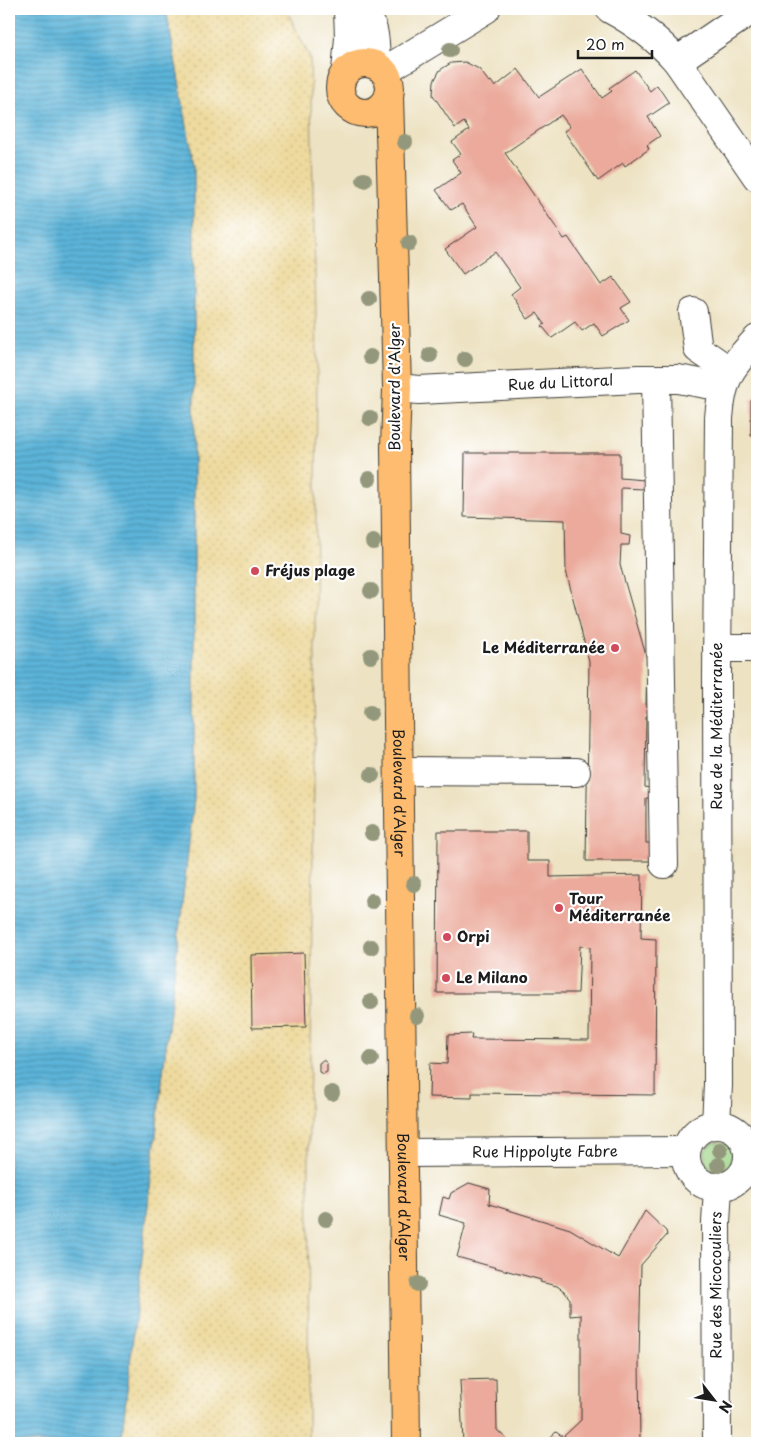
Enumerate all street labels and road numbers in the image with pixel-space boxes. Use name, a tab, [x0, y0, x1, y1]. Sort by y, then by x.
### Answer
street label: Boulevard d'Alger	[382, 323, 405, 451]
street label: Rue du Littoral	[507, 367, 614, 396]
street label: Rue de la Méditerranée	[704, 642, 727, 810]
street label: Boulevard d'Alger	[388, 729, 413, 857]
street label: Boulevard d'Alger	[393, 1133, 417, 1261]
street label: Rue Hippolyte Fabre	[472, 1138, 618, 1163]
street label: Rue des Micocouliers	[703, 1210, 727, 1359]

